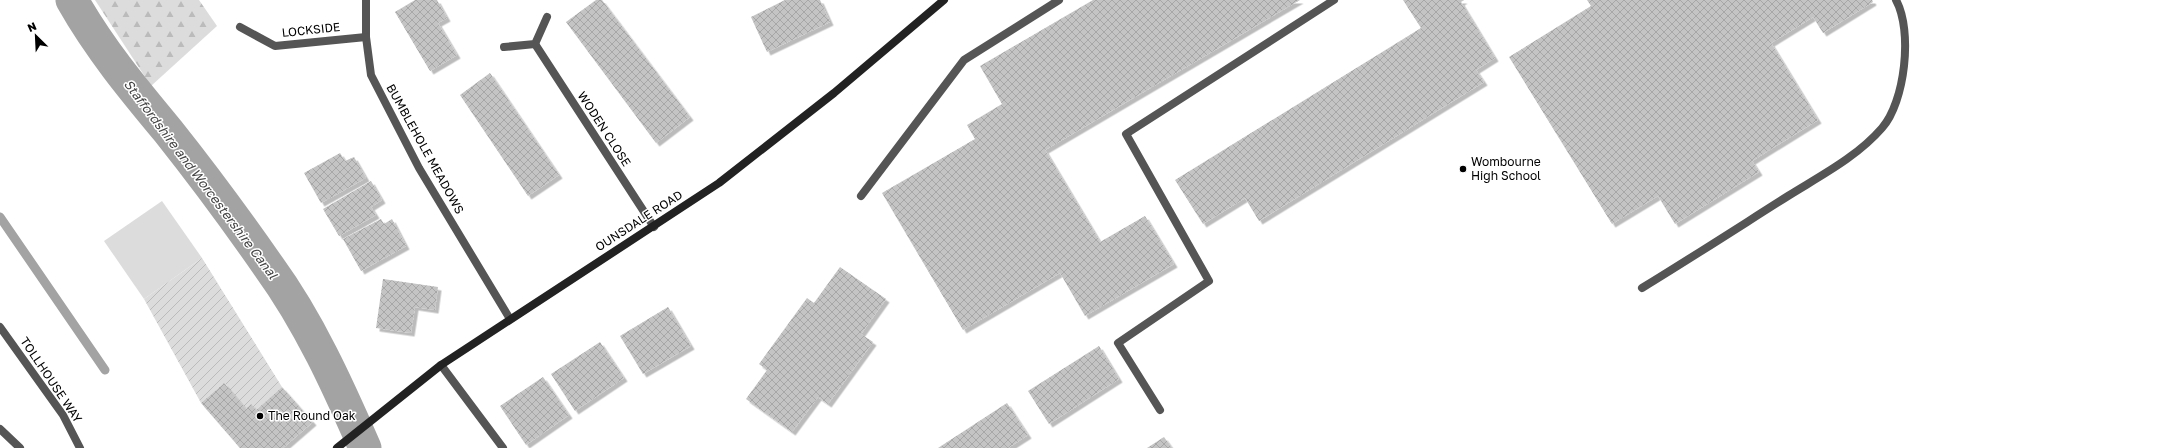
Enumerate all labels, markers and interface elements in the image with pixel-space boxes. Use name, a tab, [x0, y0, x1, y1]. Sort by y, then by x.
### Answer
north arrow	[16, 16, 56, 56]
text: N	[25, 19, 38, 34]
street label: LOCKSIDE	[281, 19, 341, 40]
water label: Staffordshire and Worcestershire Canal	[121, 76, 282, 282]
street label: BUMBLEHOLE MEADOWS	[383, 81, 468, 217]
street label: WODEN CLOSE	[575, 88, 634, 169]
place label: Wombourne High School	[1471, 154, 1541, 183]
marker: Wombourne High School	[1458, 164, 1468, 174]
street label: OUNSDALE ROAD	[592, 187, 685, 254]
street label: TOLLHOUSE WAY	[17, 334, 86, 426]
place label: The Round Oak	[268, 408, 356, 423]
marker: The Round Oak	[255, 411, 265, 421]

